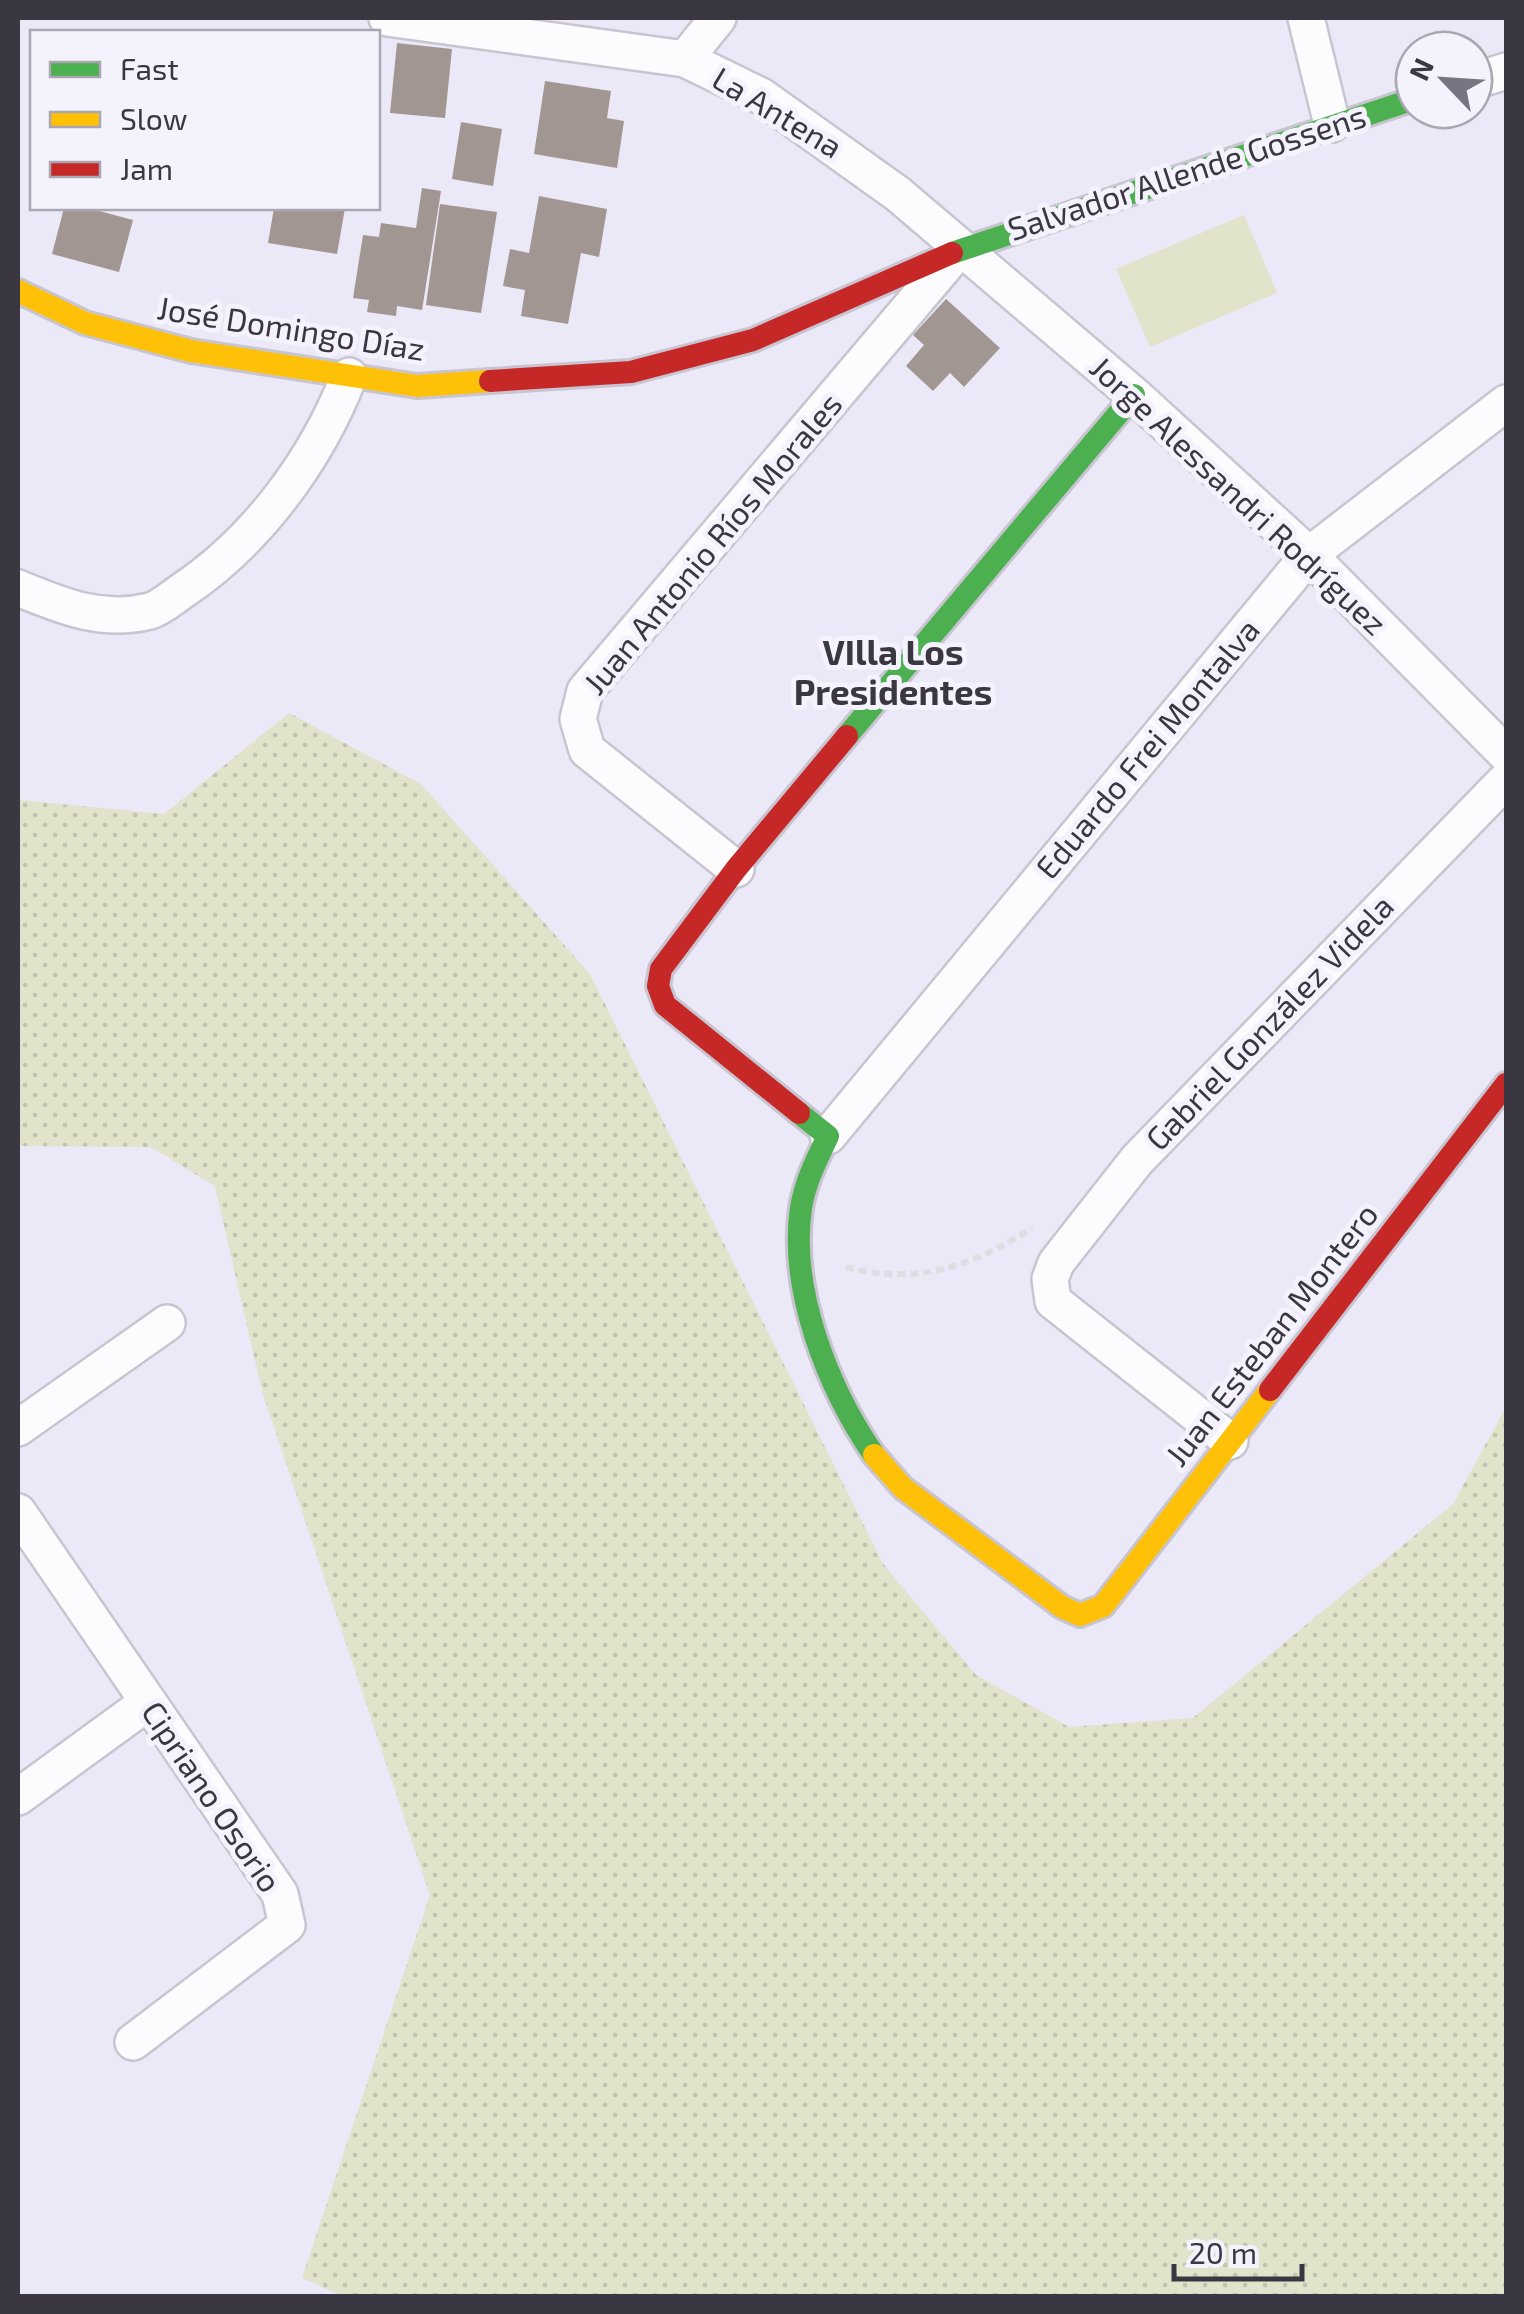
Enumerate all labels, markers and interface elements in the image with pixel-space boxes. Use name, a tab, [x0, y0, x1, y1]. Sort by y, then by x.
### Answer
legend	[30, 30, 380, 210]
north arrow	[1394, 30, 1494, 130]
text: Fast	[120, 50, 179, 86]
text: N	[1401, 53, 1440, 85]
street label: La Antena	[706, 58, 850, 165]
street label: Salvador Allende Gossens	[1003, 95, 1370, 247]
text: Slow	[120, 100, 187, 136]
text: Jam	[120, 150, 173, 186]
street label: José Domingo Díaz	[155, 287, 428, 367]
street label: Jorge Alessandri Rodríguez	[1083, 347, 1395, 642]
street label: Juan Antonio Ríos Morales	[574, 384, 849, 701]
street label: Eduardo Frei Montalva	[1027, 610, 1266, 885]
district label: VIlla Los Presidentes	[794, 630, 992, 712]
street label: Gabriel González Videla	[1137, 886, 1400, 1157]
street label: Juan Esteban Montero	[1156, 1195, 1385, 1472]
street label: Cipriano Osorio	[135, 1693, 290, 1898]
scale bar	[1174, 2219, 1302, 2281]
text: 20 m	[1189, 2234, 1257, 2270]

